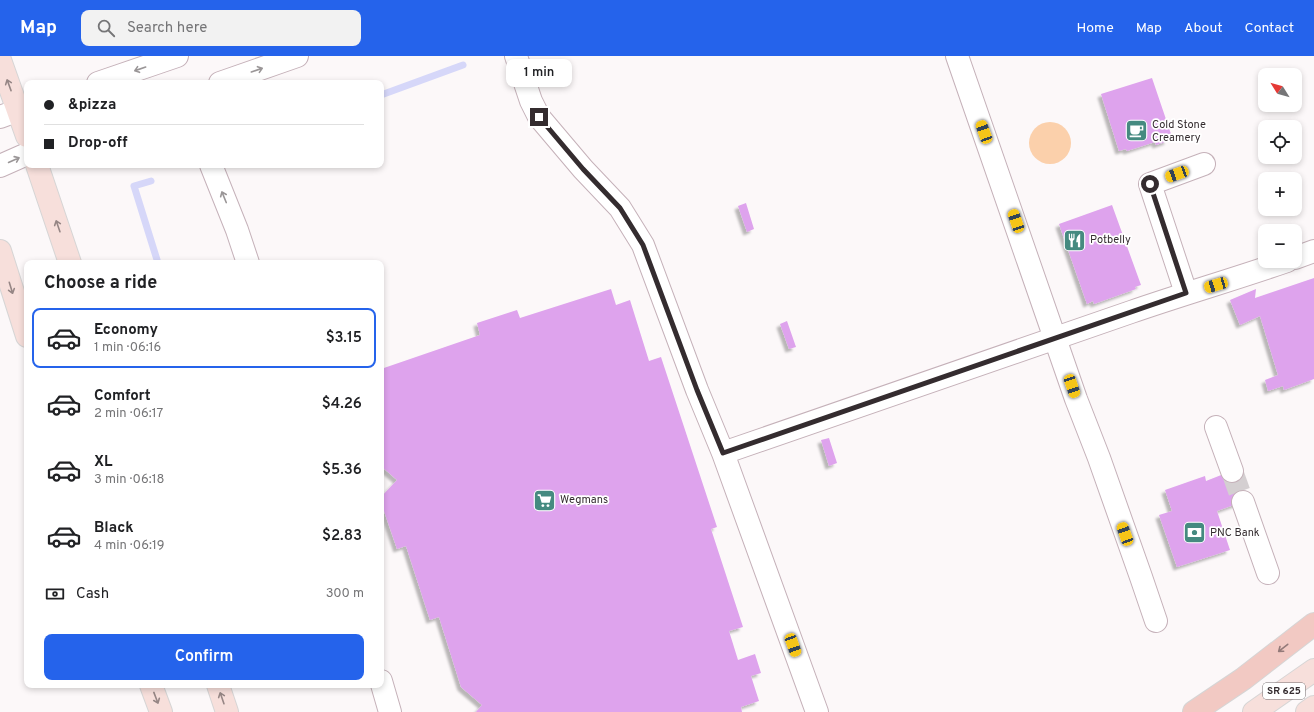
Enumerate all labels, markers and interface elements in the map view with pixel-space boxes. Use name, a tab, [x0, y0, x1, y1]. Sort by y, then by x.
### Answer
search box	[81, 10, 361, 46]
text: Map	[20, 16, 57, 40]
icon: search	[95, 17, 117, 39]
text: Search here	[127, 19, 207, 38]
text: Home	[1077, 20, 1114, 37]
text: Map	[1136, 20, 1162, 37]
text: About	[1184, 20, 1223, 37]
text: Contact	[1245, 20, 1294, 37]
callout: 1 min	[506, 59, 572, 87]
one-way arrow	[134, 65, 146, 73]
text: 1 min	[524, 65, 554, 81]
one-way arrow	[251, 66, 264, 73]
north arrow	[1258, 68, 1302, 112]
map controls	[1258, 68, 1302, 268]
one-way arrow	[5, 80, 13, 92]
text: &pizza	[68, 96, 116, 115]
route end	[530, 108, 548, 126]
cafe icon: Cold Stone Creamery	[1123, 118, 1149, 144]
place label: Cold Stone Creamery	[1152, 118, 1206, 145]
car	[974, 119, 994, 145]
button: locate	[1258, 120, 1302, 164]
text: Drop-off	[68, 134, 128, 153]
one-way arrow	[7, 156, 19, 163]
car	[1164, 164, 1190, 184]
button: +	[1258, 172, 1302, 216]
route start	[1141, 175, 1159, 193]
one-way arrow	[219, 192, 227, 204]
car	[1006, 208, 1026, 234]
one-way arrow	[53, 220, 61, 232]
button: −	[1258, 224, 1302, 268]
restaurant icon: Potbelly	[1062, 227, 1088, 253]
place label: Potbelly	[1090, 233, 1131, 247]
text: Choose a ride	[44, 272, 157, 295]
car	[1203, 276, 1229, 294]
one-way arrow	[8, 281, 15, 294]
icon: car	[46, 320, 82, 356]
text: Economy	[94, 321, 158, 340]
text: $3.15	[326, 329, 362, 348]
text: 1 min · 06:16	[94, 340, 161, 356]
car	[1062, 373, 1082, 399]
icon: car	[46, 386, 82, 422]
text: Comfort	[94, 387, 151, 406]
text: $4.26	[322, 395, 362, 414]
text: 2 min · 06:17	[94, 406, 163, 422]
icon: car	[46, 452, 82, 488]
text: XL	[94, 453, 112, 472]
text: $5.36	[322, 461, 362, 480]
text: 3 min · 06:18	[94, 472, 164, 488]
supermarket icon: Wegmans	[531, 487, 557, 513]
place label: Wegmans	[560, 493, 608, 507]
icon: car	[46, 518, 82, 554]
text: Black	[94, 519, 134, 538]
bank icon: PNC Bank	[1182, 520, 1208, 546]
car	[1115, 521, 1135, 547]
place label: PNC Bank	[1210, 526, 1260, 540]
text: $2.83	[322, 527, 362, 546]
text: 4 min · 06:19	[94, 538, 165, 554]
icon: cash	[44, 583, 66, 605]
text: Cash	[76, 585, 109, 604]
text: 300 m	[326, 586, 364, 602]
car	[783, 632, 803, 658]
button: Confirm	[44, 634, 364, 680]
one-way arrow	[1278, 643, 1289, 652]
road number: SR 625	[1263, 683, 1305, 699]
one-way arrow	[153, 692, 161, 704]
one-way arrow	[218, 692, 225, 705]

